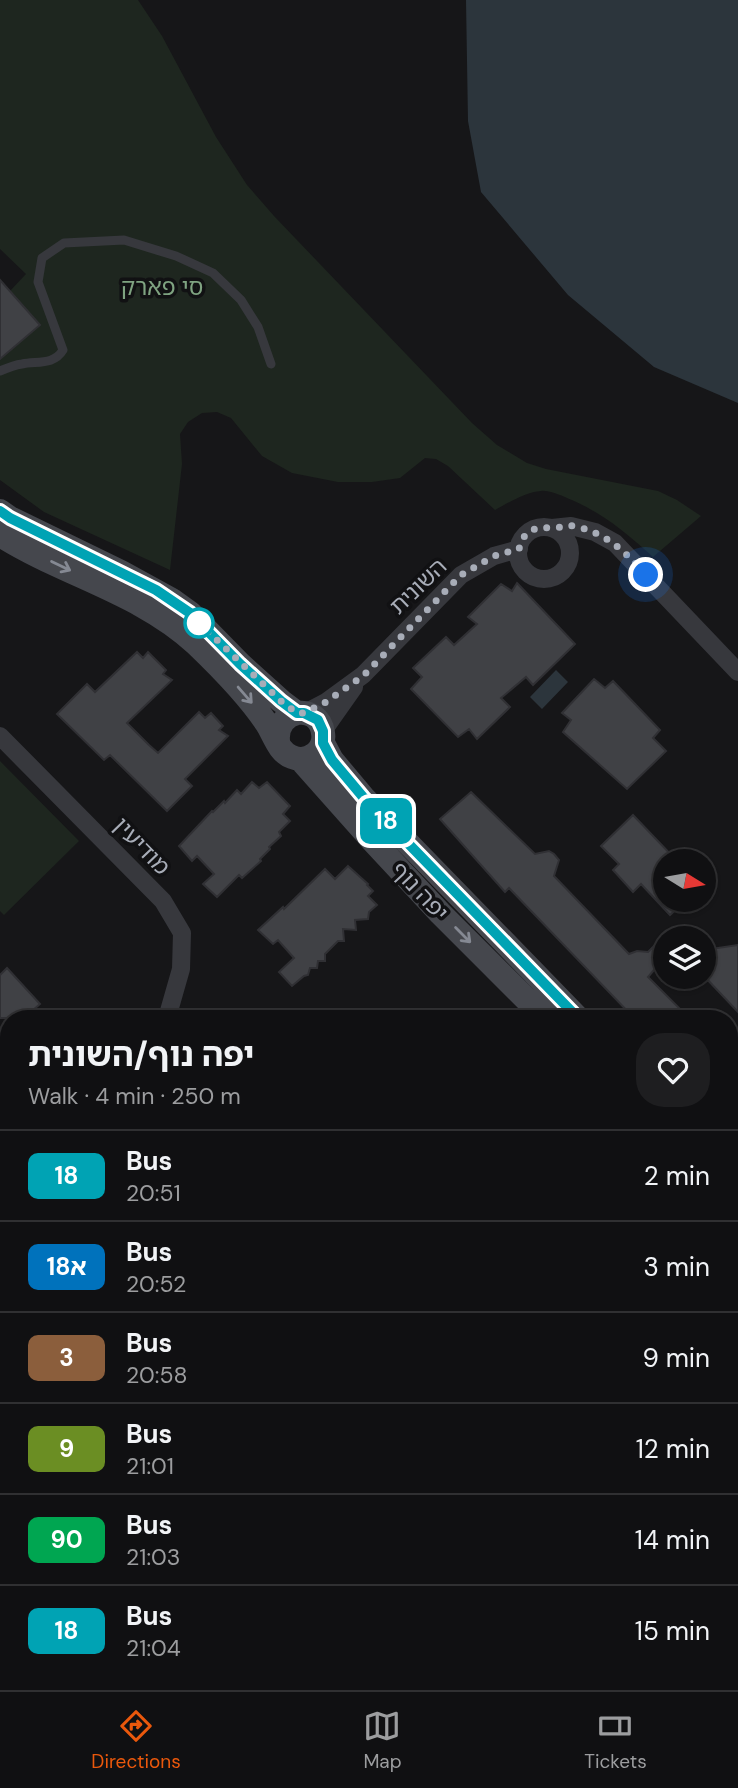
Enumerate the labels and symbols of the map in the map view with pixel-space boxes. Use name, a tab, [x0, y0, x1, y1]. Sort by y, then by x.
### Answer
park label: סי פארק	[121, 272, 203, 302]
street label: השונית	[383, 551, 453, 621]
your location	[628, 557, 663, 592]
one-way arrow	[50, 560, 71, 573]
unlabelled marker	[184, 608, 214, 638]
one-way arrow	[237, 686, 253, 704]
line badge: 18	[354, 798, 418, 844]
street label: מודיעין	[107, 811, 177, 881]
north arrow	[653, 849, 716, 912]
street label: יפה נוף	[385, 855, 455, 927]
one-way arrow	[454, 927, 471, 944]

